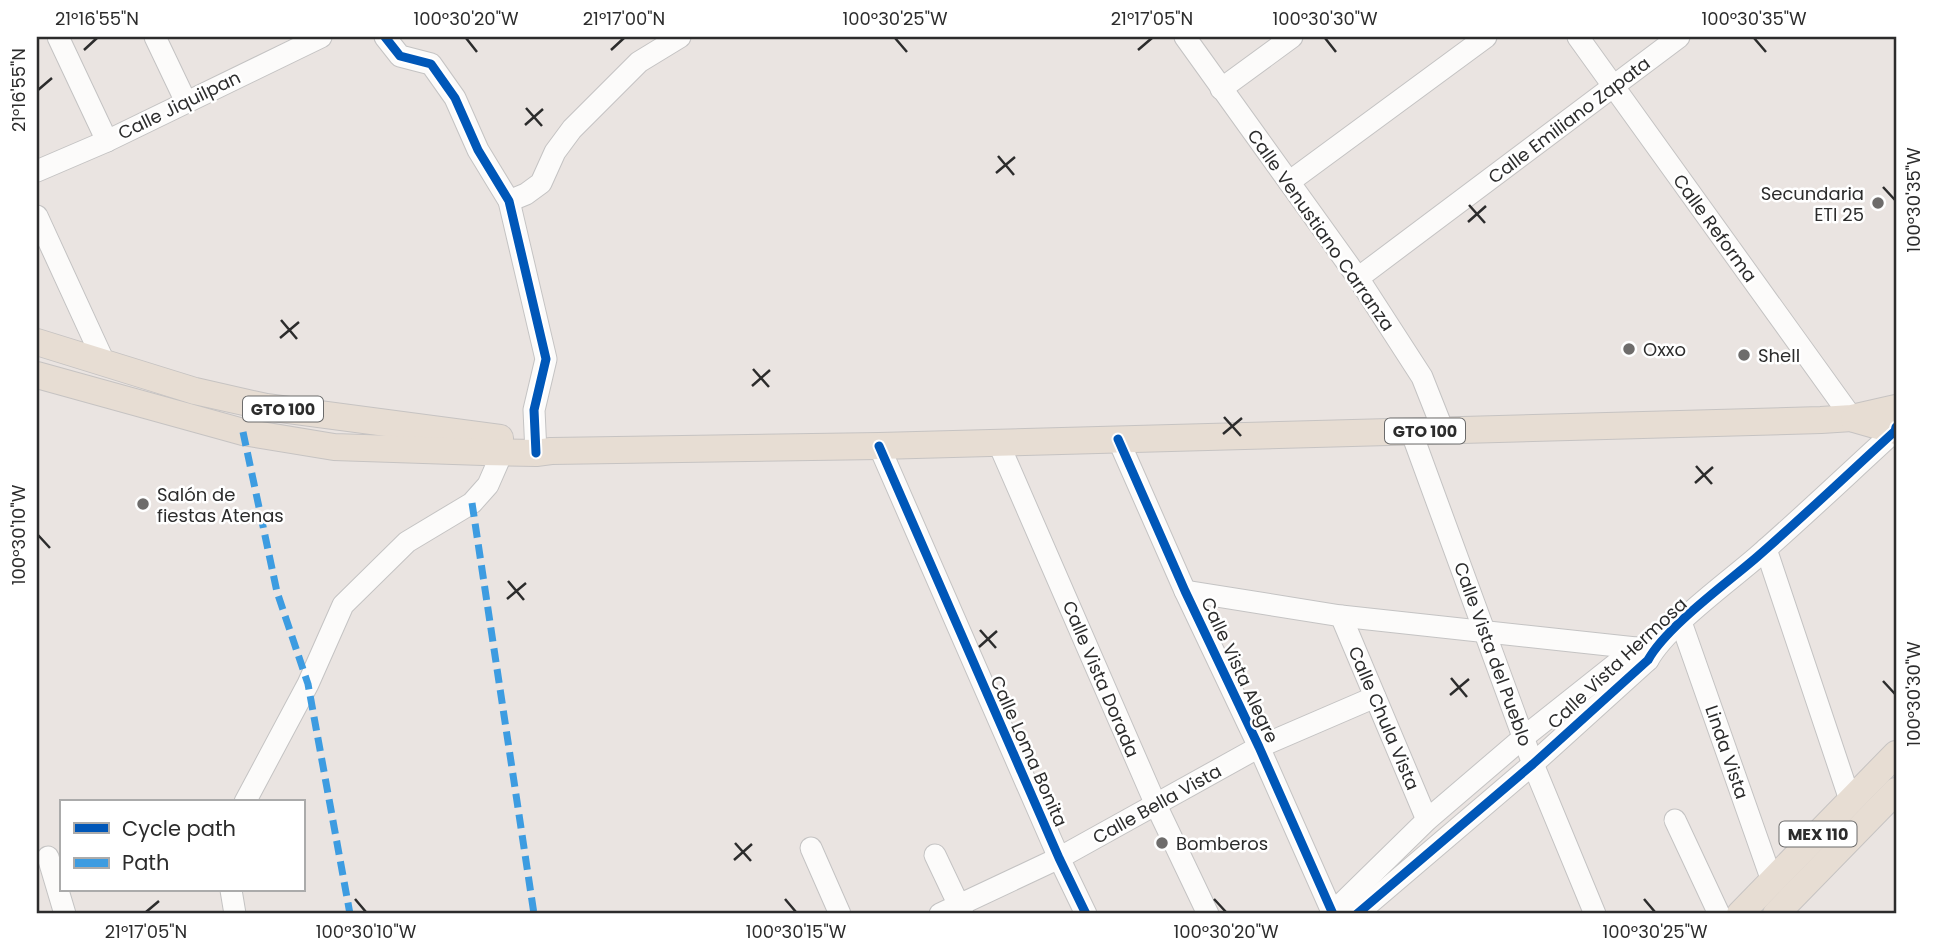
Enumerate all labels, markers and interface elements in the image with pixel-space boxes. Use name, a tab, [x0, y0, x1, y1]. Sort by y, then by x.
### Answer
text: 21°16'55"N	[55, 6, 139, 31]
text: 100°30'20"W	[414, 6, 519, 31]
text: 21°17'00"N	[583, 6, 665, 31]
text: 100°30'25"W	[843, 6, 948, 31]
text: 21°17'05"N	[1111, 6, 1193, 31]
text: 100°30'30"W	[1272, 6, 1378, 31]
text: 100°30'35"W	[1701, 6, 1807, 31]
text: 21°16'55"N	[6, 48, 31, 132]
street label: Calle Emiliano Zapata	[1483, 51, 1655, 189]
street label: Calle Jiquilpan	[114, 65, 244, 145]
street label: Calle Venustiano Carranza	[1242, 124, 1400, 336]
text: 100°30'35"W	[1901, 147, 1926, 253]
street label: Calle Reforma	[1667, 169, 1763, 287]
place label: Secundaria ETI 25	[1761, 181, 1864, 227]
marker: Secundaria ETI 25	[1870, 195, 1886, 211]
place label: Oxxo	[1643, 337, 1686, 362]
marker: Oxxo	[1621, 341, 1637, 357]
place label: Shell	[1758, 343, 1800, 368]
marker: Shell	[1736, 347, 1752, 363]
road number: GTO 100	[243, 396, 323, 422]
road number: GTO 100	[1385, 418, 1465, 444]
place label: Salón de fiestas Atenas	[157, 482, 284, 528]
text: 100°30'10"W	[6, 484, 31, 585]
marker: Salón de fiestas Atenas	[135, 496, 151, 512]
street label: Calle Vista del Pueblo	[1448, 558, 1538, 750]
street label: Calle Vista Hermosa	[1542, 592, 1692, 734]
street label: Calle Vista Alegre	[1195, 593, 1285, 747]
street label: Calle Vista Dorada	[1057, 597, 1145, 761]
text: 100°30'30"W	[1901, 641, 1926, 747]
street label: Calle Chula Vista	[1342, 642, 1426, 794]
street label: Calle Loma Bonita	[984, 671, 1074, 831]
street label: Linda Vista	[1699, 702, 1755, 802]
street label: Calle Bella Vista	[1088, 758, 1226, 850]
legend	[60, 800, 304, 892]
text: Cycle path	[122, 814, 236, 843]
road number: MEX 110	[1780, 821, 1856, 846]
place label: Bomberos	[1176, 831, 1268, 856]
marker: Bomberos	[1154, 835, 1170, 851]
text: Path	[122, 848, 169, 877]
text: 21°17'05"N	[105, 919, 187, 944]
text: 100°30'10"W	[316, 919, 417, 944]
text: 100°30'15"W	[746, 919, 847, 944]
text: 100°30'20"W	[1174, 919, 1279, 944]
text: 100°30'25"W	[1603, 919, 1708, 944]

